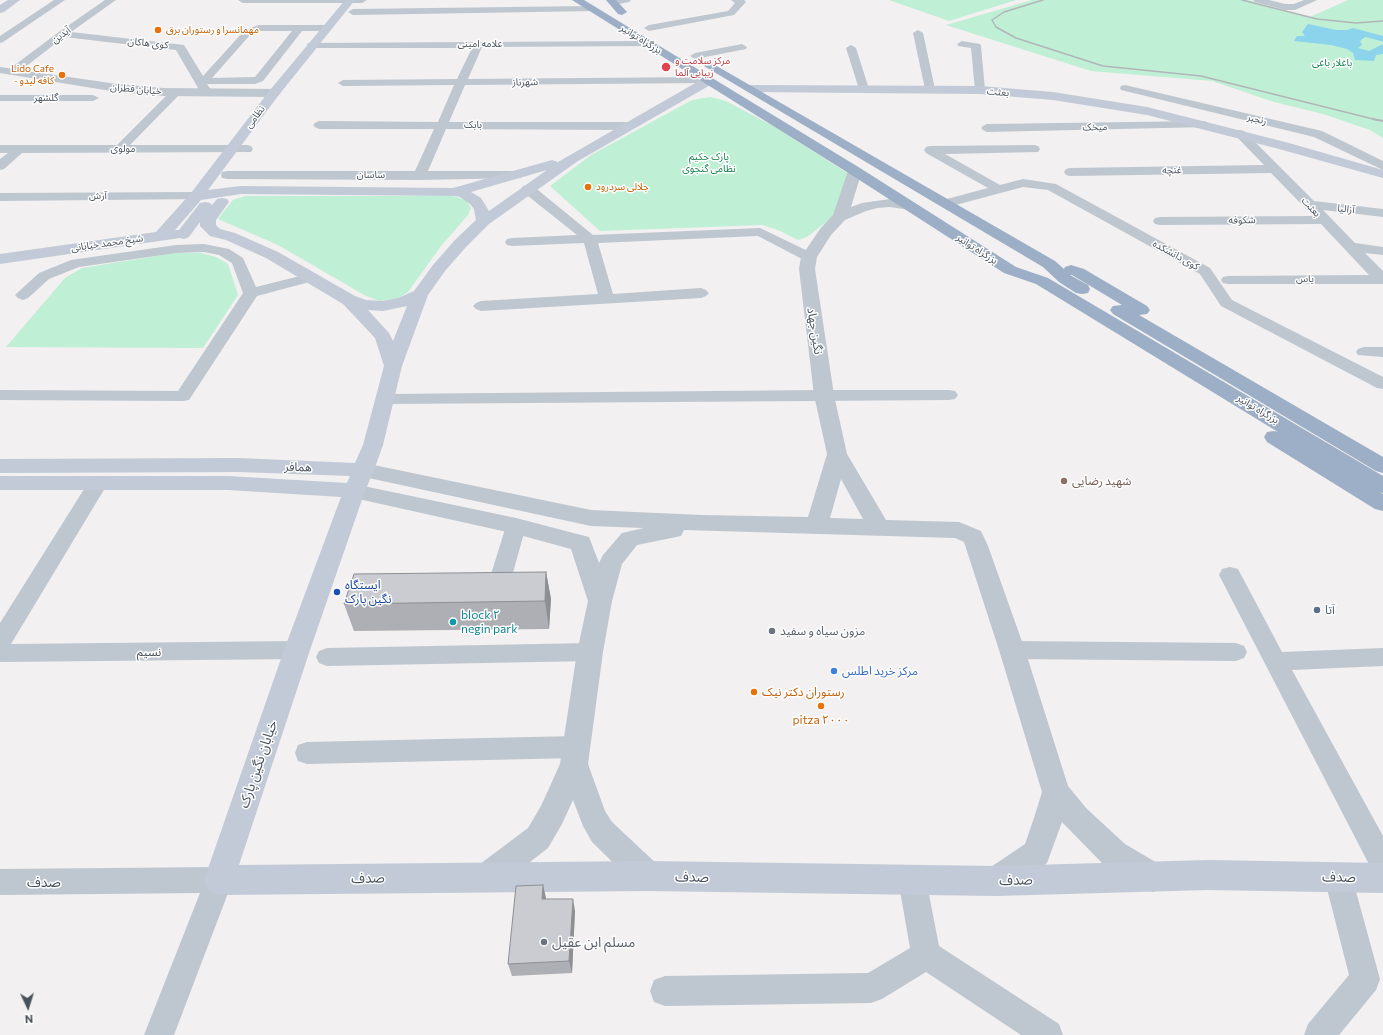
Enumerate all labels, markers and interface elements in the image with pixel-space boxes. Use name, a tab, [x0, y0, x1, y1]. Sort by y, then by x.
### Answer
street label: بزرگراه توانیر	[618, 22, 664, 56]
street label: آیدین	[49, 24, 73, 46]
place label: مهمانسرا و رستوران برق	[166, 24, 259, 36]
marker: مهمانسرا و رستوران برق	[153, 25, 163, 35]
street label: کوی هاکان	[127, 35, 169, 51]
street label: علامه امینی	[457, 38, 503, 50]
place label: مرکز سلامت و زیبایی آلما	[675, 55, 730, 78]
park label: باغلار باغی	[1312, 57, 1352, 69]
marker: مرکز سلامت و زیبایی آلما	[660, 61, 672, 73]
place label: Lido Cafe - کافه لیدو	[11, 63, 54, 86]
marker: Lido Cafe - کافه لیدو	[57, 70, 67, 80]
street label: شهرناز	[512, 76, 538, 88]
street label: خیابان قطران	[110, 81, 162, 97]
street label: بعثت	[986, 85, 1010, 99]
street label: گلشهر	[34, 92, 58, 104]
street label: نظامی	[243, 103, 267, 131]
street label: رنجبر	[1246, 111, 1268, 127]
street label: بابک	[464, 119, 482, 131]
street label: میخک	[1082, 121, 1108, 133]
street label: مولوی	[111, 143, 135, 155]
park label: پارک حکیم نظامی گنجوی	[682, 151, 736, 174]
street label: غنچه	[1162, 164, 1182, 176]
street label: ساسان	[357, 169, 385, 181]
place label: جلالی سردرود	[596, 181, 649, 193]
marker: جلالی سردرود	[583, 182, 593, 192]
street label: آرش	[89, 190, 107, 202]
street label: بعثت	[1299, 195, 1323, 219]
street label: آزالیا	[1337, 202, 1355, 216]
street label: شکوفه	[1228, 214, 1256, 226]
street label: بزرگراه توانیر	[954, 231, 1000, 267]
street label: شیخ محمد خیابانی	[70, 232, 144, 254]
street label: کوی دانشکده	[1151, 237, 1201, 273]
street label: یاس	[1296, 273, 1314, 285]
street label: نگین جهاد	[804, 307, 826, 355]
street label: بزرگراه توانیر	[1235, 392, 1281, 426]
street label: همافر	[284, 459, 312, 475]
place label: شهید رضایی	[1072, 474, 1131, 488]
marker: شهید رضایی	[1059, 476, 1069, 486]
place label: ایستگاه نگین پارک	[345, 578, 391, 606]
marker: ایستگاه نگین پارک	[332, 587, 342, 597]
place label: آتا	[1325, 603, 1335, 617]
marker: آتا	[1312, 605, 1322, 615]
place label: block ۲ negin park	[461, 608, 518, 636]
marker: block ۲ negin park	[448, 617, 458, 627]
place label: مزون سیاه و سفید	[780, 624, 865, 638]
marker: مزون سیاه و سفید	[767, 626, 777, 636]
street label: نسیم	[137, 645, 161, 659]
place label: مرکز خرید اطلس	[842, 664, 918, 678]
marker: مرکز خرید اطلس	[829, 666, 839, 676]
place label: رستوران دکتر نیک	[762, 685, 845, 699]
marker: رستوران دکتر نیک	[749, 687, 759, 697]
marker: pitza ۲۰۰۰	[816, 701, 826, 711]
place label: pitza ۲۰۰۰	[792, 713, 850, 727]
street label: خیابان نگین پارک	[235, 718, 281, 810]
street label: صدف	[675, 868, 709, 886]
street label: صدف	[1322, 868, 1356, 886]
street label: صدف	[351, 869, 385, 887]
street label: صدف	[999, 871, 1033, 889]
street label: صدف	[27, 874, 61, 890]
place label: مسلم ابن عقیل	[552, 934, 635, 950]
marker: مسلم ابن عقیل	[539, 937, 549, 947]
north arrow	[8, 987, 48, 1027]
text: N	[24, 1013, 33, 1026]

